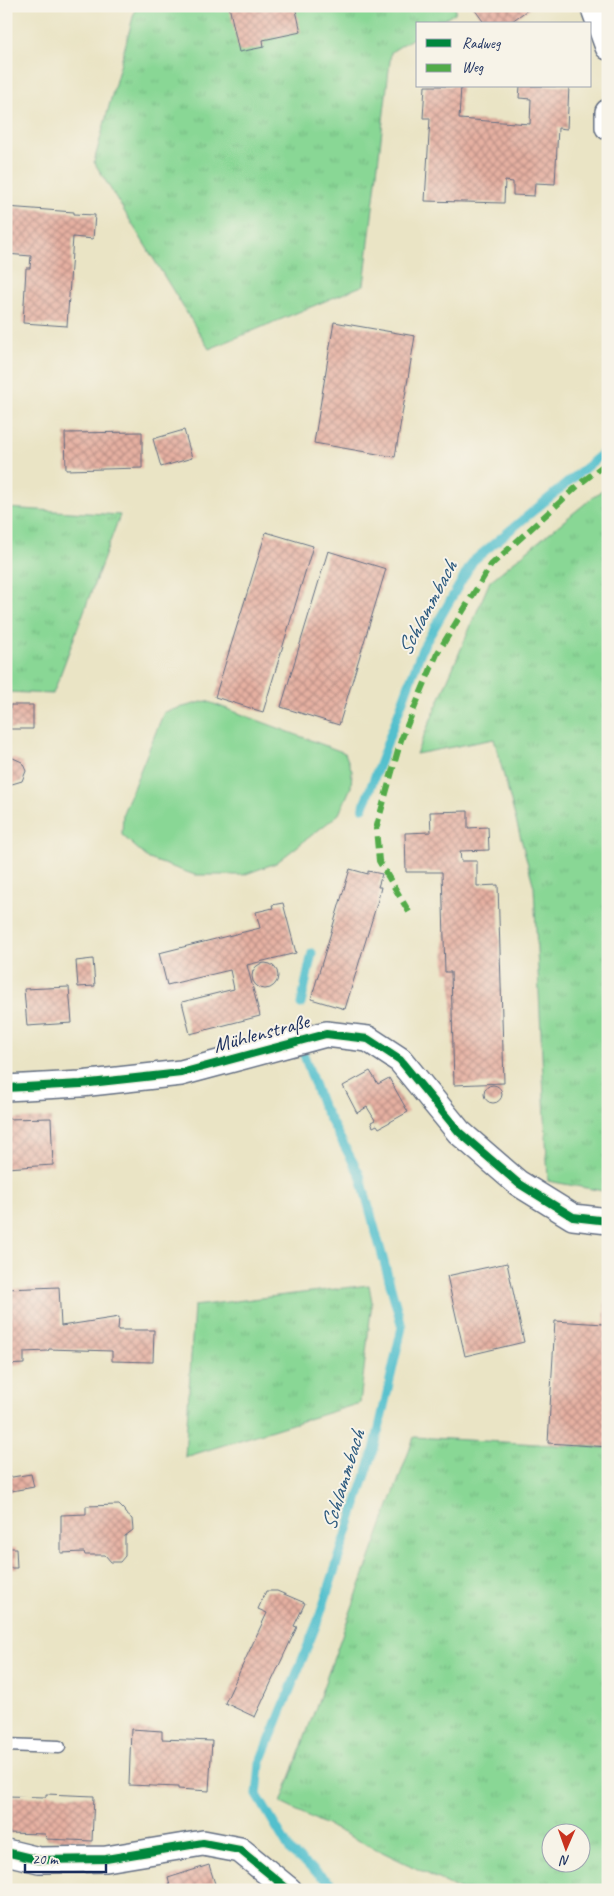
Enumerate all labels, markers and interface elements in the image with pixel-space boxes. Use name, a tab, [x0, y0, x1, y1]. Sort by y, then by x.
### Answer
legend	[416, 22, 592, 88]
text: Radweg	[462, 34, 502, 53]
text: Weg	[462, 58, 484, 77]
water label: Schlammbach	[390, 554, 465, 660]
street label: Mühlenstraße	[210, 1007, 314, 1058]
water label: Schlammbach	[315, 1425, 372, 1534]
north arrow	[542, 1824, 592, 1874]
scale bar	[25, 1841, 106, 1873]
text: 20 m	[32, 1850, 59, 1869]
text: N	[559, 1852, 570, 1869]

